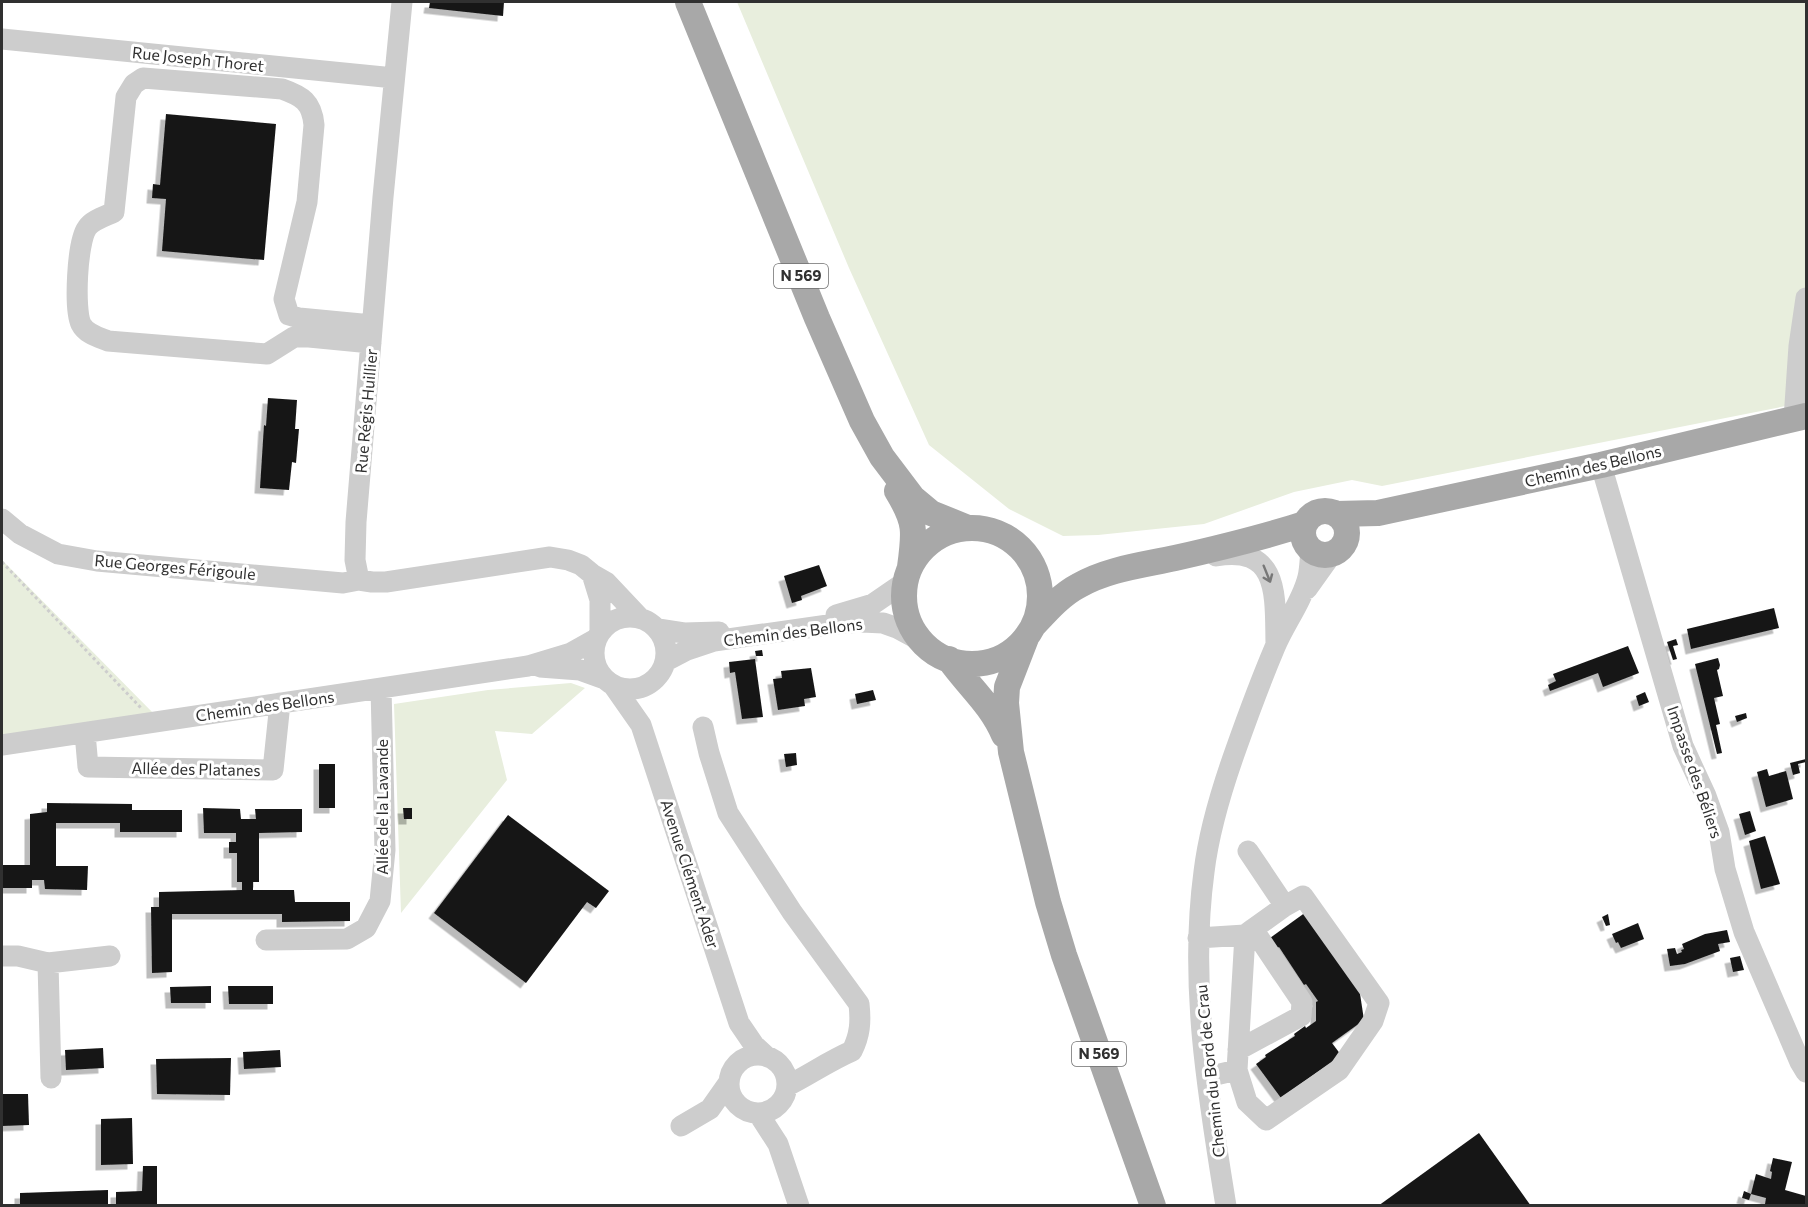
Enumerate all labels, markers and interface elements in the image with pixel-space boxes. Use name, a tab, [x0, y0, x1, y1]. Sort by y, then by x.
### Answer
street label: Rue Joseph Thoret	[131, 42, 265, 75]
road number: N 569	[774, 264, 828, 288]
street label: Rue Régis Huillier	[351, 347, 380, 474]
street label: Chemin des Bellons	[1523, 441, 1663, 490]
street label: Rue Georges Férigoule	[94, 550, 256, 583]
one-way arrow	[1263, 565, 1274, 583]
street label: Chemin des Bellons	[722, 614, 863, 649]
street label: Chemin des Bellons	[194, 686, 335, 725]
street label: Impasse des Béliers	[1664, 703, 1727, 841]
street label: Allée de la Lavande	[372, 739, 391, 875]
street label: Allée des Platanes	[131, 758, 261, 779]
street label: Avenue Clément Ader	[657, 797, 724, 951]
street label: Chemin du Bord de Crau	[1191, 984, 1228, 1158]
road number: N 569	[1072, 1042, 1126, 1066]

